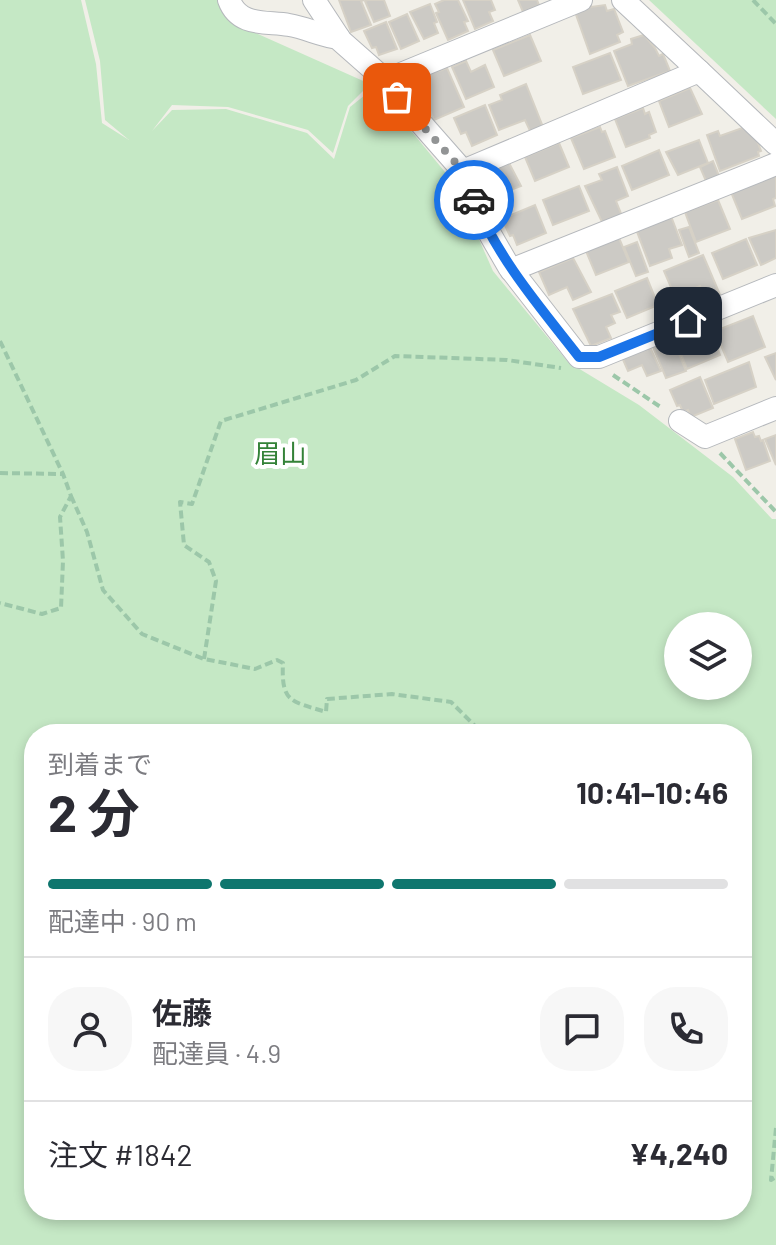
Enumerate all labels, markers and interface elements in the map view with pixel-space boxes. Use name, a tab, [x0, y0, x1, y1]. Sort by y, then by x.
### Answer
pin	[363, 63, 431, 131]
icon: bag	[375, 75, 419, 119]
courier	[434, 160, 514, 240]
icon: car	[452, 178, 496, 222]
pin	[654, 287, 722, 355]
icon: home	[666, 299, 710, 343]
park label: 眉山	[254, 437, 306, 468]
map controls	[664, 612, 752, 700]
button: layers	[664, 612, 752, 700]
text: 到着まで	[48, 748, 152, 779]
text: 10:41–10:46	[576, 774, 728, 810]
text: 2 分	[48, 780, 140, 842]
text: 配達中 · 90 m	[48, 905, 197, 936]
button: person	[48, 987, 132, 1071]
button: chat	[540, 987, 624, 1071]
button: phone	[644, 987, 728, 1071]
text: 佐藤	[152, 994, 212, 1030]
text: 配達員 · 4.9	[152, 1037, 281, 1068]
text: ¥4,240	[629, 1135, 728, 1171]
text: 注文 #1842	[48, 1136, 193, 1172]

